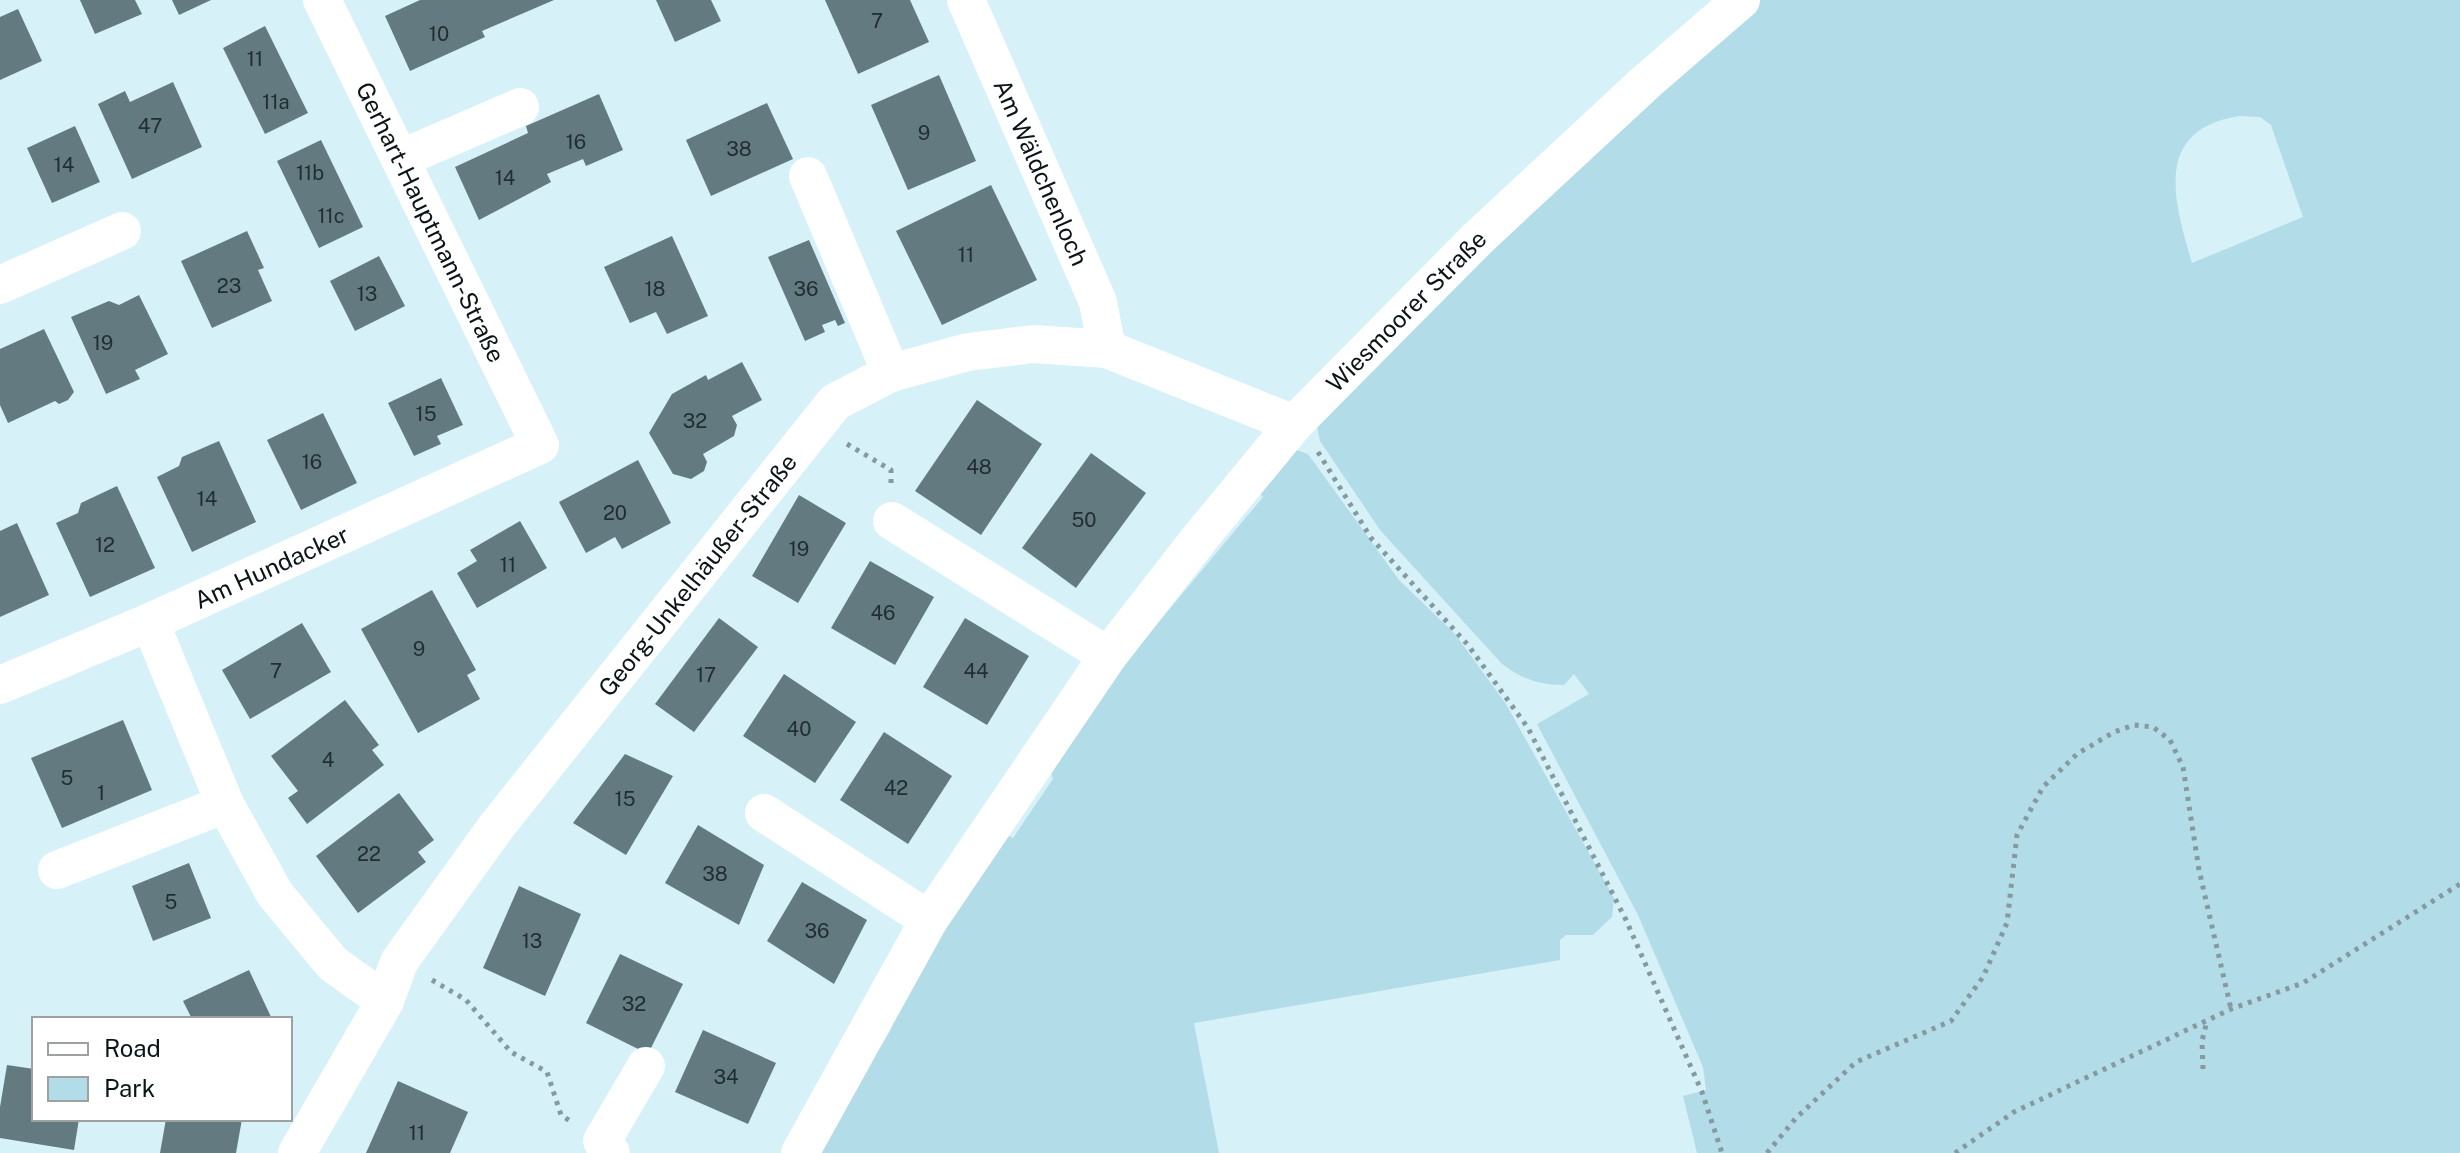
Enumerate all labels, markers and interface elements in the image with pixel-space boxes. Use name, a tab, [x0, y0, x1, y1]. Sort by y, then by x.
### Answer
house number: 7	[871, 9, 883, 33]
house number: 10	[429, 22, 449, 46]
house number: 11	[247, 47, 263, 71]
street label: Am Wäldchenloch	[988, 75, 1094, 270]
street label: Gerhart-Hauptmann-Straße	[351, 77, 511, 367]
house number: 11a	[262, 90, 290, 114]
house number: 47	[138, 114, 162, 138]
house number: 9	[918, 121, 930, 145]
house number: 16	[566, 130, 586, 154]
house number: 38	[726, 137, 752, 161]
house number: 14	[54, 153, 74, 177]
house number: 11b	[296, 161, 324, 185]
house number: 14	[495, 166, 515, 190]
house number: 11c	[317, 204, 345, 228]
street label: Wiesmoorer Straße	[1320, 224, 1492, 397]
house number: 11	[958, 243, 974, 267]
house number: 23	[217, 274, 241, 298]
house number: 18	[644, 277, 666, 301]
house number: 36	[794, 277, 818, 301]
house number: 13	[357, 282, 377, 306]
house number: 19	[93, 331, 113, 355]
house number: 15	[416, 402, 436, 426]
house number: 32	[683, 409, 707, 433]
street label: Georg-Unkelhäußer-Straße	[592, 448, 802, 701]
house number: 16	[302, 450, 322, 474]
house number: 48	[966, 455, 992, 479]
house number: 14	[197, 487, 217, 511]
house number: 20	[603, 501, 627, 525]
house number: 50	[1071, 508, 1097, 532]
street label: Am Hundacker	[190, 520, 353, 614]
house number: 12	[95, 533, 115, 557]
house number: 19	[789, 537, 809, 561]
house number: 11	[500, 553, 516, 577]
house number: 46	[870, 601, 896, 625]
house number: 9	[413, 637, 425, 661]
house number: 7	[270, 659, 282, 683]
house number: 44	[963, 659, 989, 683]
house number: 17	[696, 663, 716, 687]
house number: 40	[787, 717, 811, 741]
house number: 4	[322, 748, 334, 772]
house number: 5	[61, 766, 73, 790]
house number: 42	[884, 776, 908, 800]
house number: 1	[97, 781, 105, 805]
house number: 15	[615, 787, 635, 811]
house number: 22	[357, 842, 381, 866]
house number: 38	[702, 862, 728, 886]
house number: 5	[165, 890, 177, 914]
house number: 36	[805, 919, 829, 943]
house number: 13	[522, 929, 542, 953]
house number: 32	[622, 992, 646, 1016]
legend	[32, 1017, 292, 1121]
text: Road	[104, 1034, 161, 1062]
house number: 34	[713, 1065, 739, 1089]
text: Park	[104, 1074, 155, 1102]
house number: 11	[409, 1121, 425, 1145]

